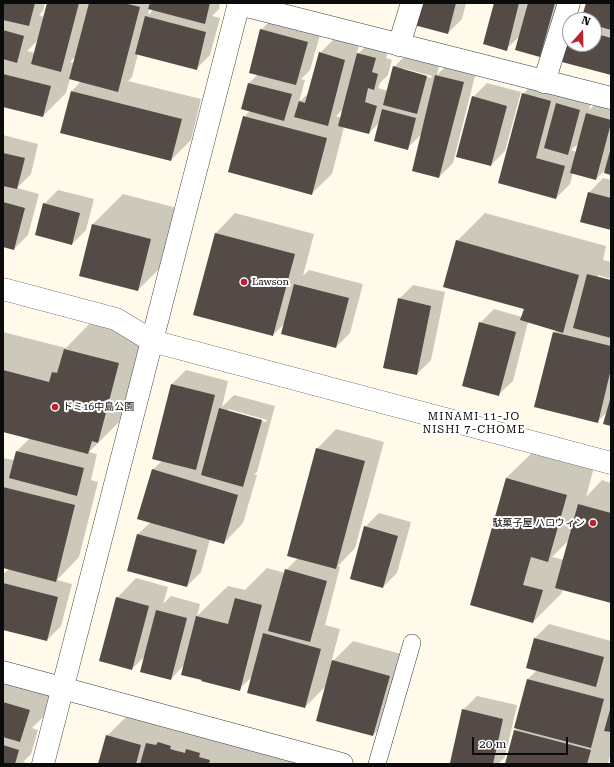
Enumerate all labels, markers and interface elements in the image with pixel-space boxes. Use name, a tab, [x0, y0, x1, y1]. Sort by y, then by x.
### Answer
north arrow	[562, 12, 602, 52]
text: N	[580, 14, 592, 29]
place label: Lawson	[252, 276, 289, 288]
marker: Lawson	[239, 277, 249, 287]
place label: ドミ16中島公園	[63, 401, 134, 413]
marker: ドミ16中島公園	[50, 402, 60, 412]
district label: MINAMI 11-JO NISHI 7-CHOME	[422, 410, 526, 436]
place label: 駄菓子屋 ハロウィン	[492, 517, 585, 529]
marker: 駄菓子屋 ハロウィン	[588, 518, 598, 528]
scale bar	[474, 729, 570, 755]
text: 20 m	[479, 737, 506, 751]

